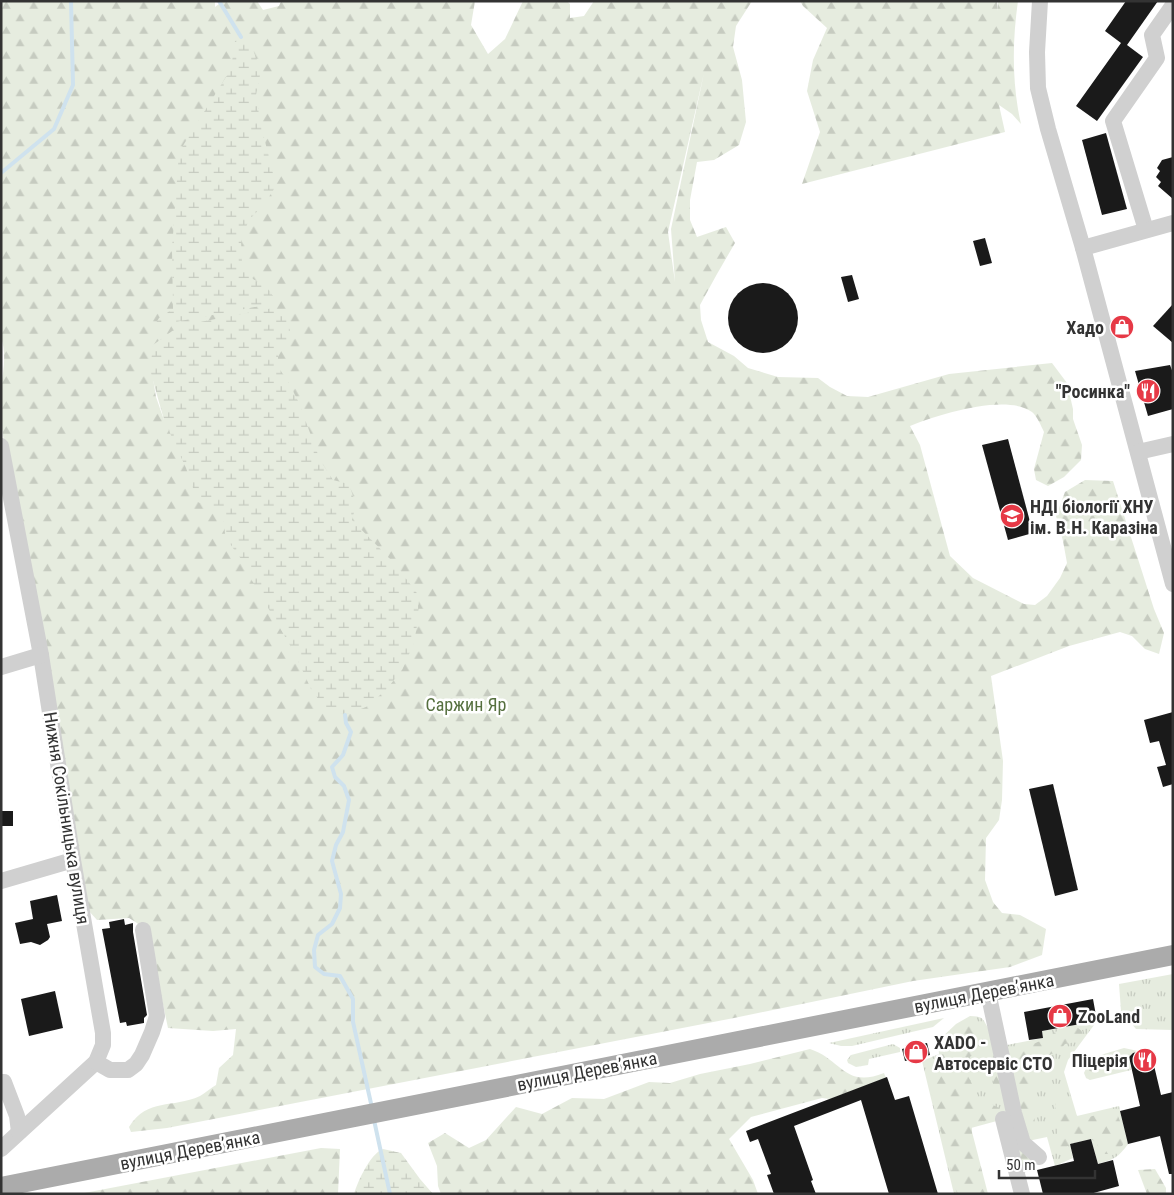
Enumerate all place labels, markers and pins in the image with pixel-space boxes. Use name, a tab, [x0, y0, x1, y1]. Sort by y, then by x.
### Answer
shop icon: Хадо	[1109, 314, 1135, 340]
place label: Хадо	[1066, 317, 1104, 338]
restaurant icon: "Росинка"	[1135, 378, 1161, 404]
place label: "Росинка"	[1056, 381, 1130, 402]
place label: НДІ біології ХНУ ім. В.Н. Каразіна	[1030, 496, 1158, 538]
school or university icon: НДІ біології ХНУ ім. В.Н. Каразіна	[999, 503, 1025, 529]
shop icon: ZooLand	[1047, 1003, 1073, 1029]
place label: ZooLand	[1078, 1006, 1140, 1027]
place label: XADO - Автосервіс СТО	[934, 1032, 1053, 1074]
shop icon: XADO - Автосервіс СТО	[903, 1039, 929, 1065]
restaurant icon: Піцерія	[1132, 1047, 1158, 1073]
place label: Піцерія	[1072, 1050, 1128, 1071]

